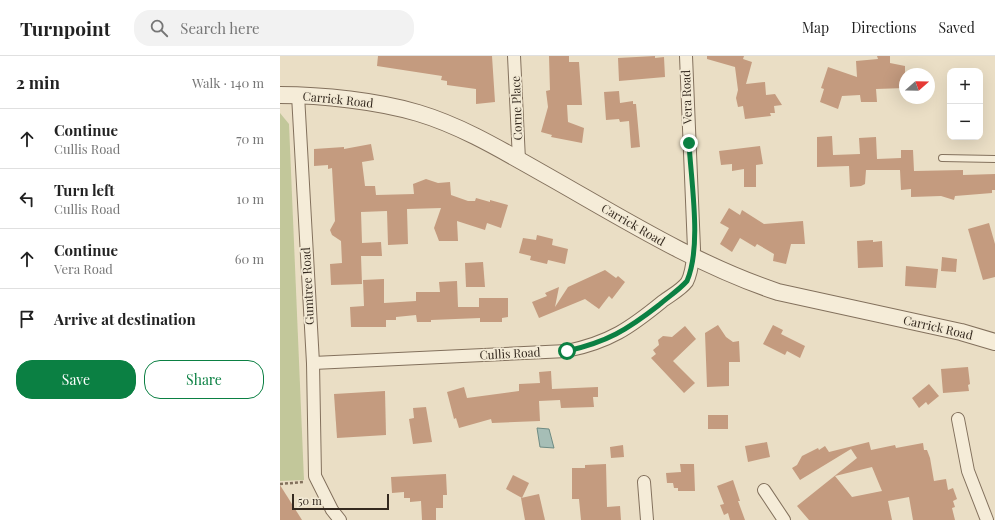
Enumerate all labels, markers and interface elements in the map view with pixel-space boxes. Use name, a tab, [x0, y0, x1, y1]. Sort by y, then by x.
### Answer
search box	[134, 10, 414, 46]
text: Turnpoint	[20, 15, 110, 41]
icon: search	[148, 17, 170, 39]
text: Search here	[180, 18, 260, 38]
text: Map	[802, 18, 829, 37]
text: Directions	[851, 18, 917, 37]
text: Saved	[939, 18, 975, 37]
north arrow	[899, 68, 935, 104]
map controls	[947, 68, 983, 140]
button: +	[947, 68, 983, 104]
street label: Vera Road	[677, 70, 695, 125]
text: 2 min	[16, 71, 60, 93]
text: Walk · 140 m	[192, 74, 264, 91]
street label: Corne Place	[507, 75, 525, 141]
street label: Carrick Road	[302, 87, 374, 111]
button: −	[947, 104, 983, 140]
text: Continue	[54, 120, 118, 140]
icon: ahead	[16, 128, 38, 150]
text: 70 m	[236, 130, 264, 147]
route end	[680, 134, 698, 152]
text: Cullis Road	[54, 140, 120, 157]
text: Turn left	[54, 180, 115, 200]
icon: left	[16, 188, 38, 210]
text: 10 m	[237, 190, 264, 207]
street label: Carrick Road	[599, 199, 668, 249]
text: Cullis Road	[54, 200, 120, 217]
text: Continue	[54, 240, 118, 260]
street label: Gumtree Road	[297, 247, 317, 325]
icon: ahead	[16, 248, 38, 270]
text: 60 m	[235, 250, 264, 267]
text: Vera Road	[54, 260, 113, 277]
icon: arrive	[16, 308, 38, 330]
text: Arrive at destination	[54, 309, 196, 329]
street label: Carrick Road	[902, 311, 975, 343]
route start	[558, 342, 576, 360]
street label: Cullis Road	[479, 343, 541, 363]
button: Save	[16, 360, 136, 399]
button: Share	[144, 360, 264, 399]
scale bar	[292, 492, 389, 511]
text: 50 m	[298, 493, 322, 508]

